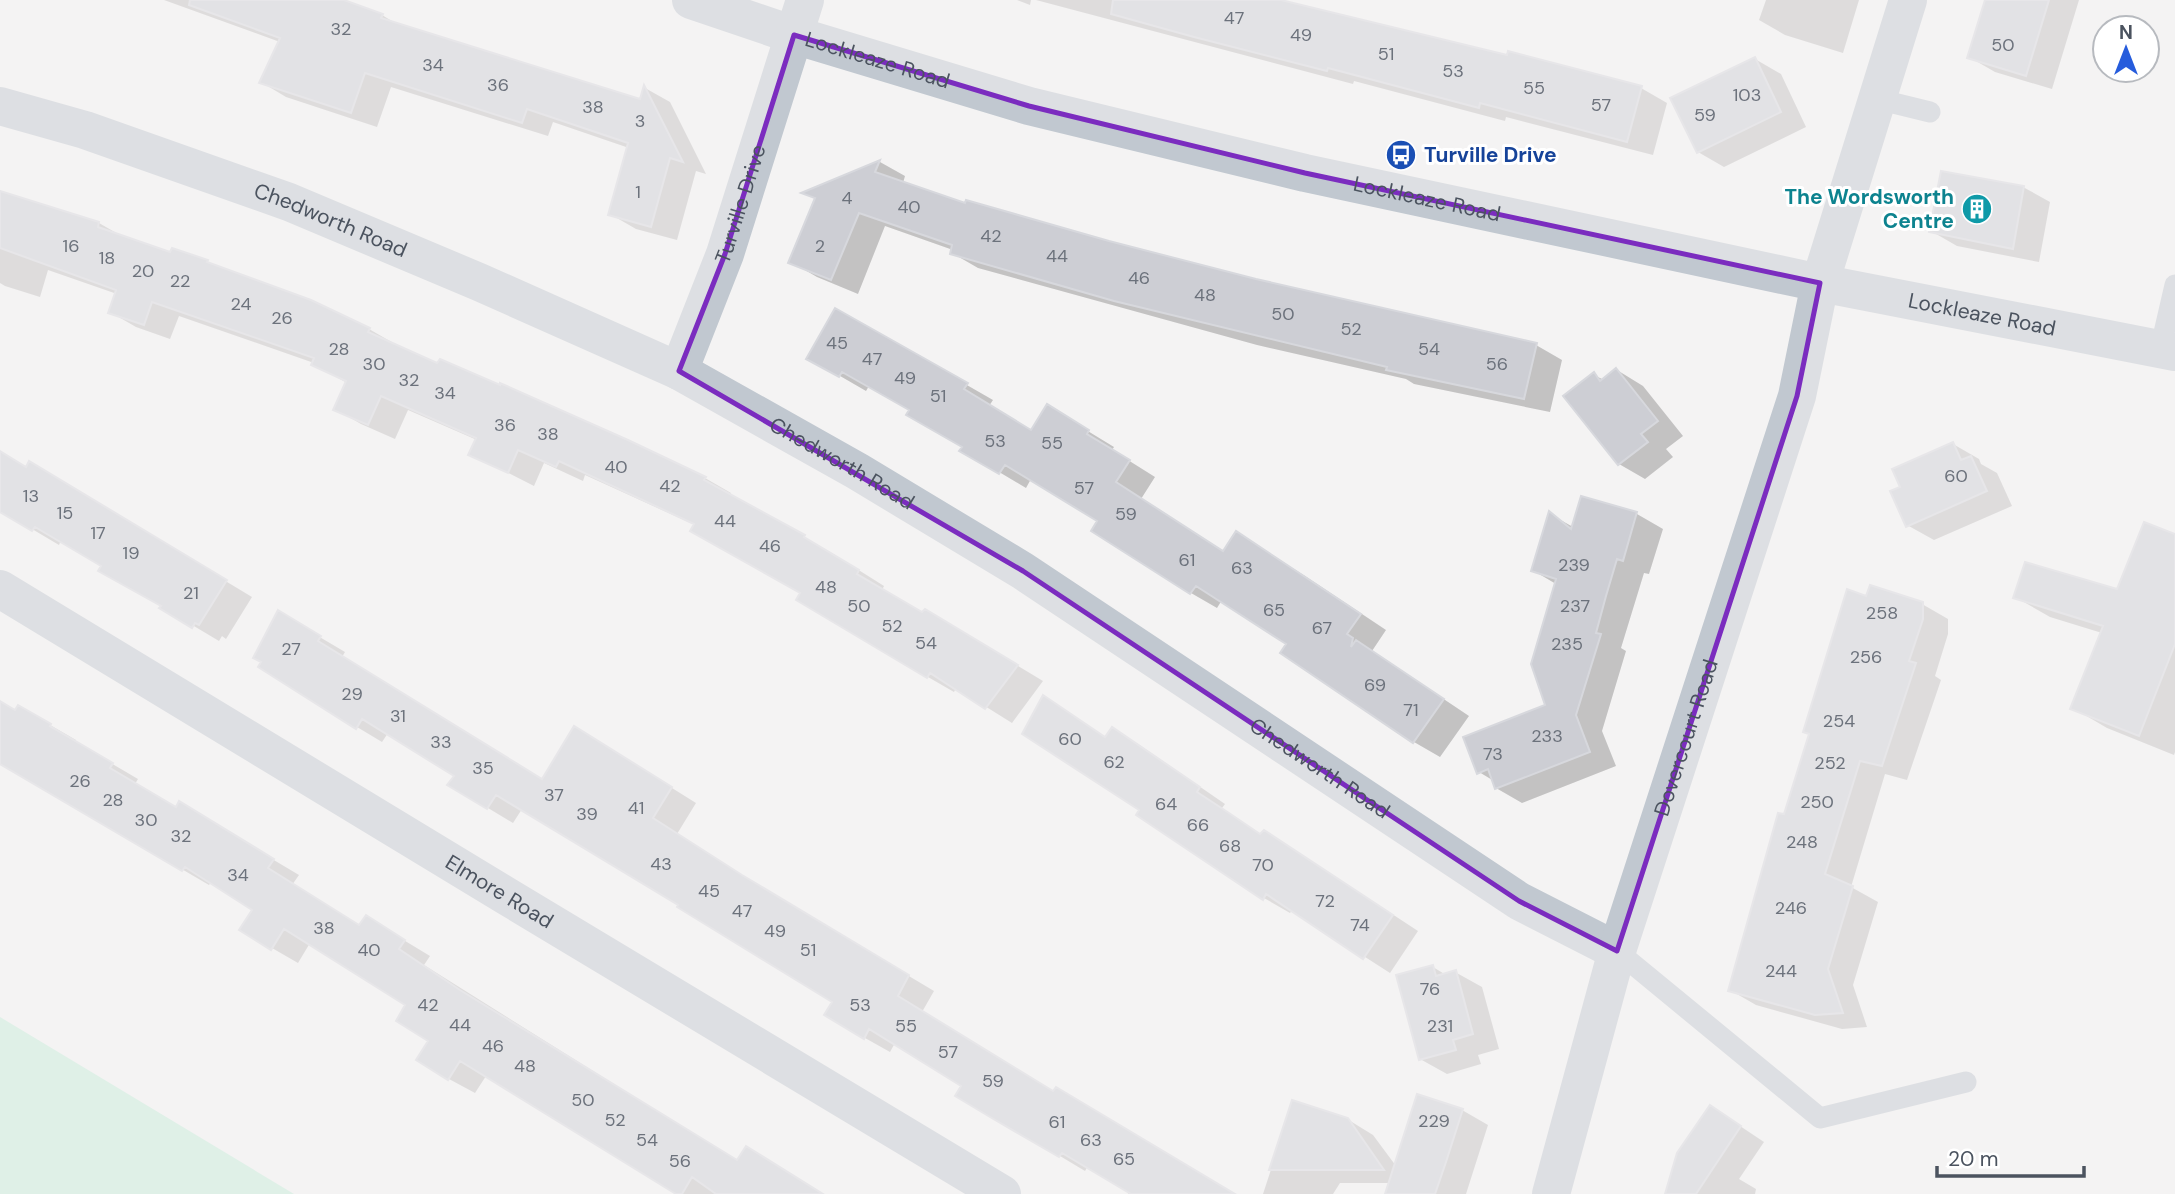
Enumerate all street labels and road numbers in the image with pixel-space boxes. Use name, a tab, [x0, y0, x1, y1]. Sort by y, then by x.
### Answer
street label: Lockleaze Road	[802, 25, 953, 95]
street label: Turville Drive	[709, 141, 773, 268]
street label: Lockleaze Road	[1351, 170, 1503, 228]
street label: Chedworth Road	[250, 177, 411, 264]
street label: Lockleaze Road	[1906, 286, 2058, 343]
street label: Chedworth Road	[764, 411, 920, 516]
street label: Dovercourt Road	[1648, 656, 1725, 820]
street label: Chedworth Road	[1244, 712, 1395, 825]
street label: Elmore Road	[440, 848, 559, 935]

